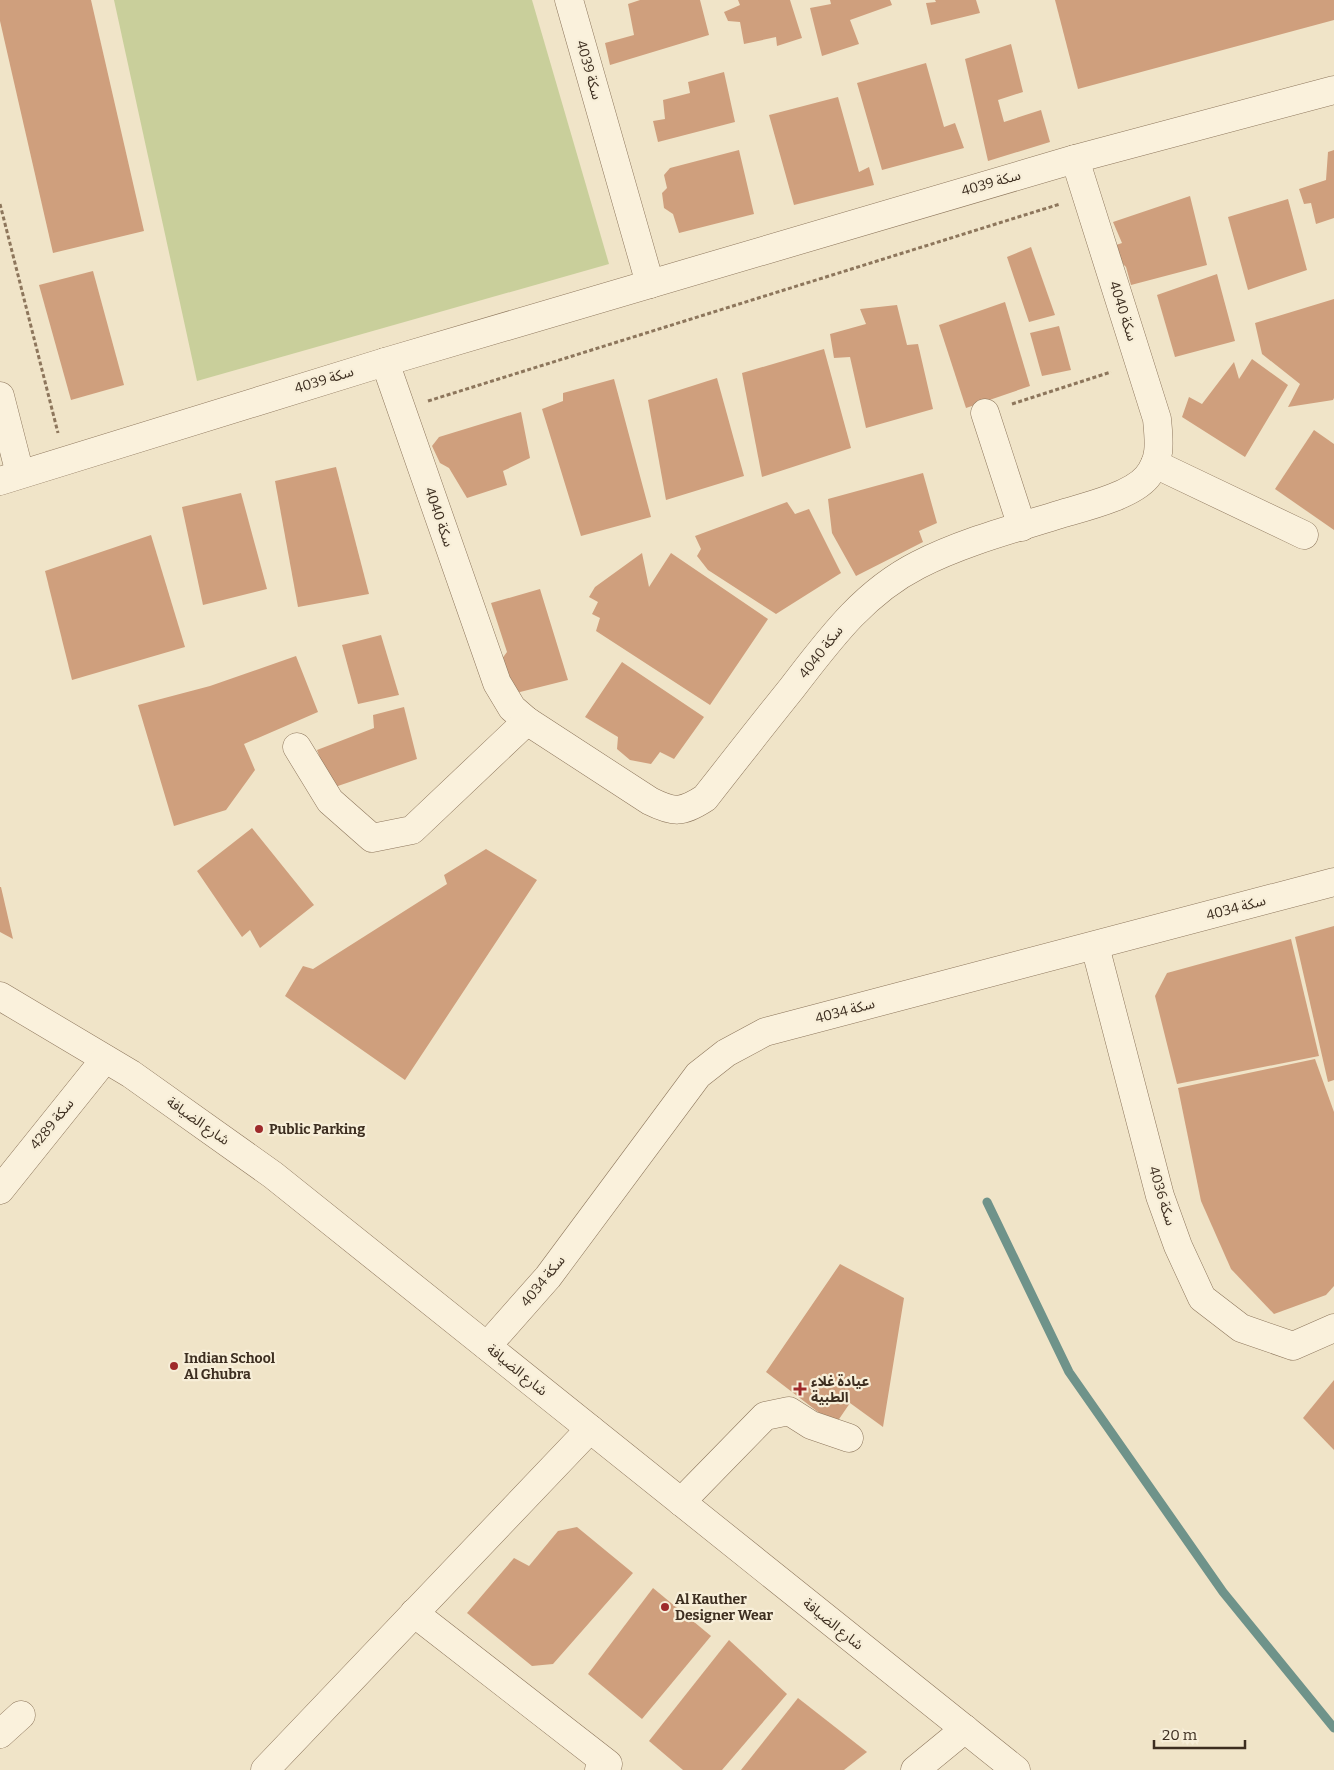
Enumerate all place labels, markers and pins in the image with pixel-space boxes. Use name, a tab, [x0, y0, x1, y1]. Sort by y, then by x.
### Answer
place label: Public Parking	[269, 1121, 365, 1138]
marker: Public Parking	[253, 1123, 265, 1135]
place label: Indian School Al Ghubra	[184, 1350, 276, 1383]
marker: Indian School Al Ghubra	[168, 1360, 180, 1372]
place label: عيادة غلاء الطبية	[811, 1373, 869, 1406]
marker: عيادة غلاء الطبية	[793, 1382, 807, 1396]
place label: Al Kauther Designer Wear	[675, 1591, 774, 1624]
marker: Al Kauther Designer Wear	[659, 1601, 671, 1613]

